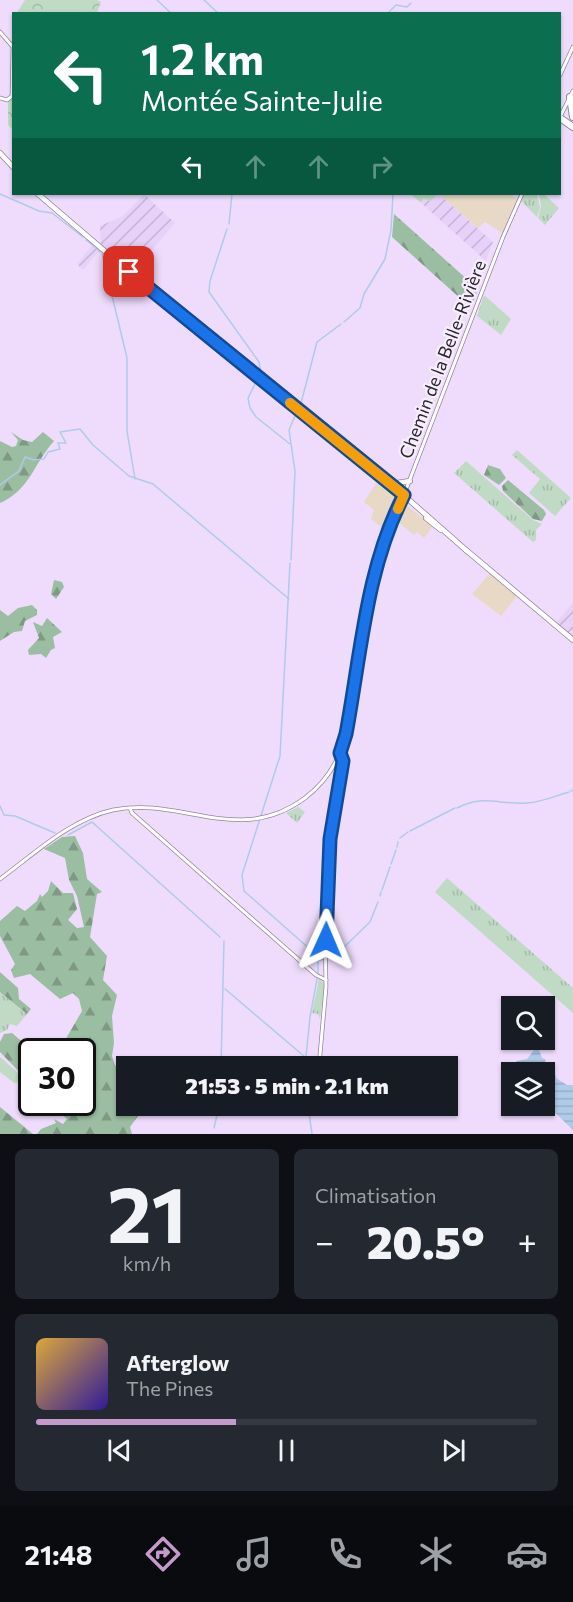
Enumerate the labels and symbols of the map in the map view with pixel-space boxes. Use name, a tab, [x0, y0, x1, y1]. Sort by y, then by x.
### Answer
pin	[103, 246, 154, 297]
street label: Chemin de la Belle-Rivière	[394, 257, 490, 461]
position arrow	[294, 908, 358, 972]
speed limit sign: 30	[18, 1038, 96, 1116]

